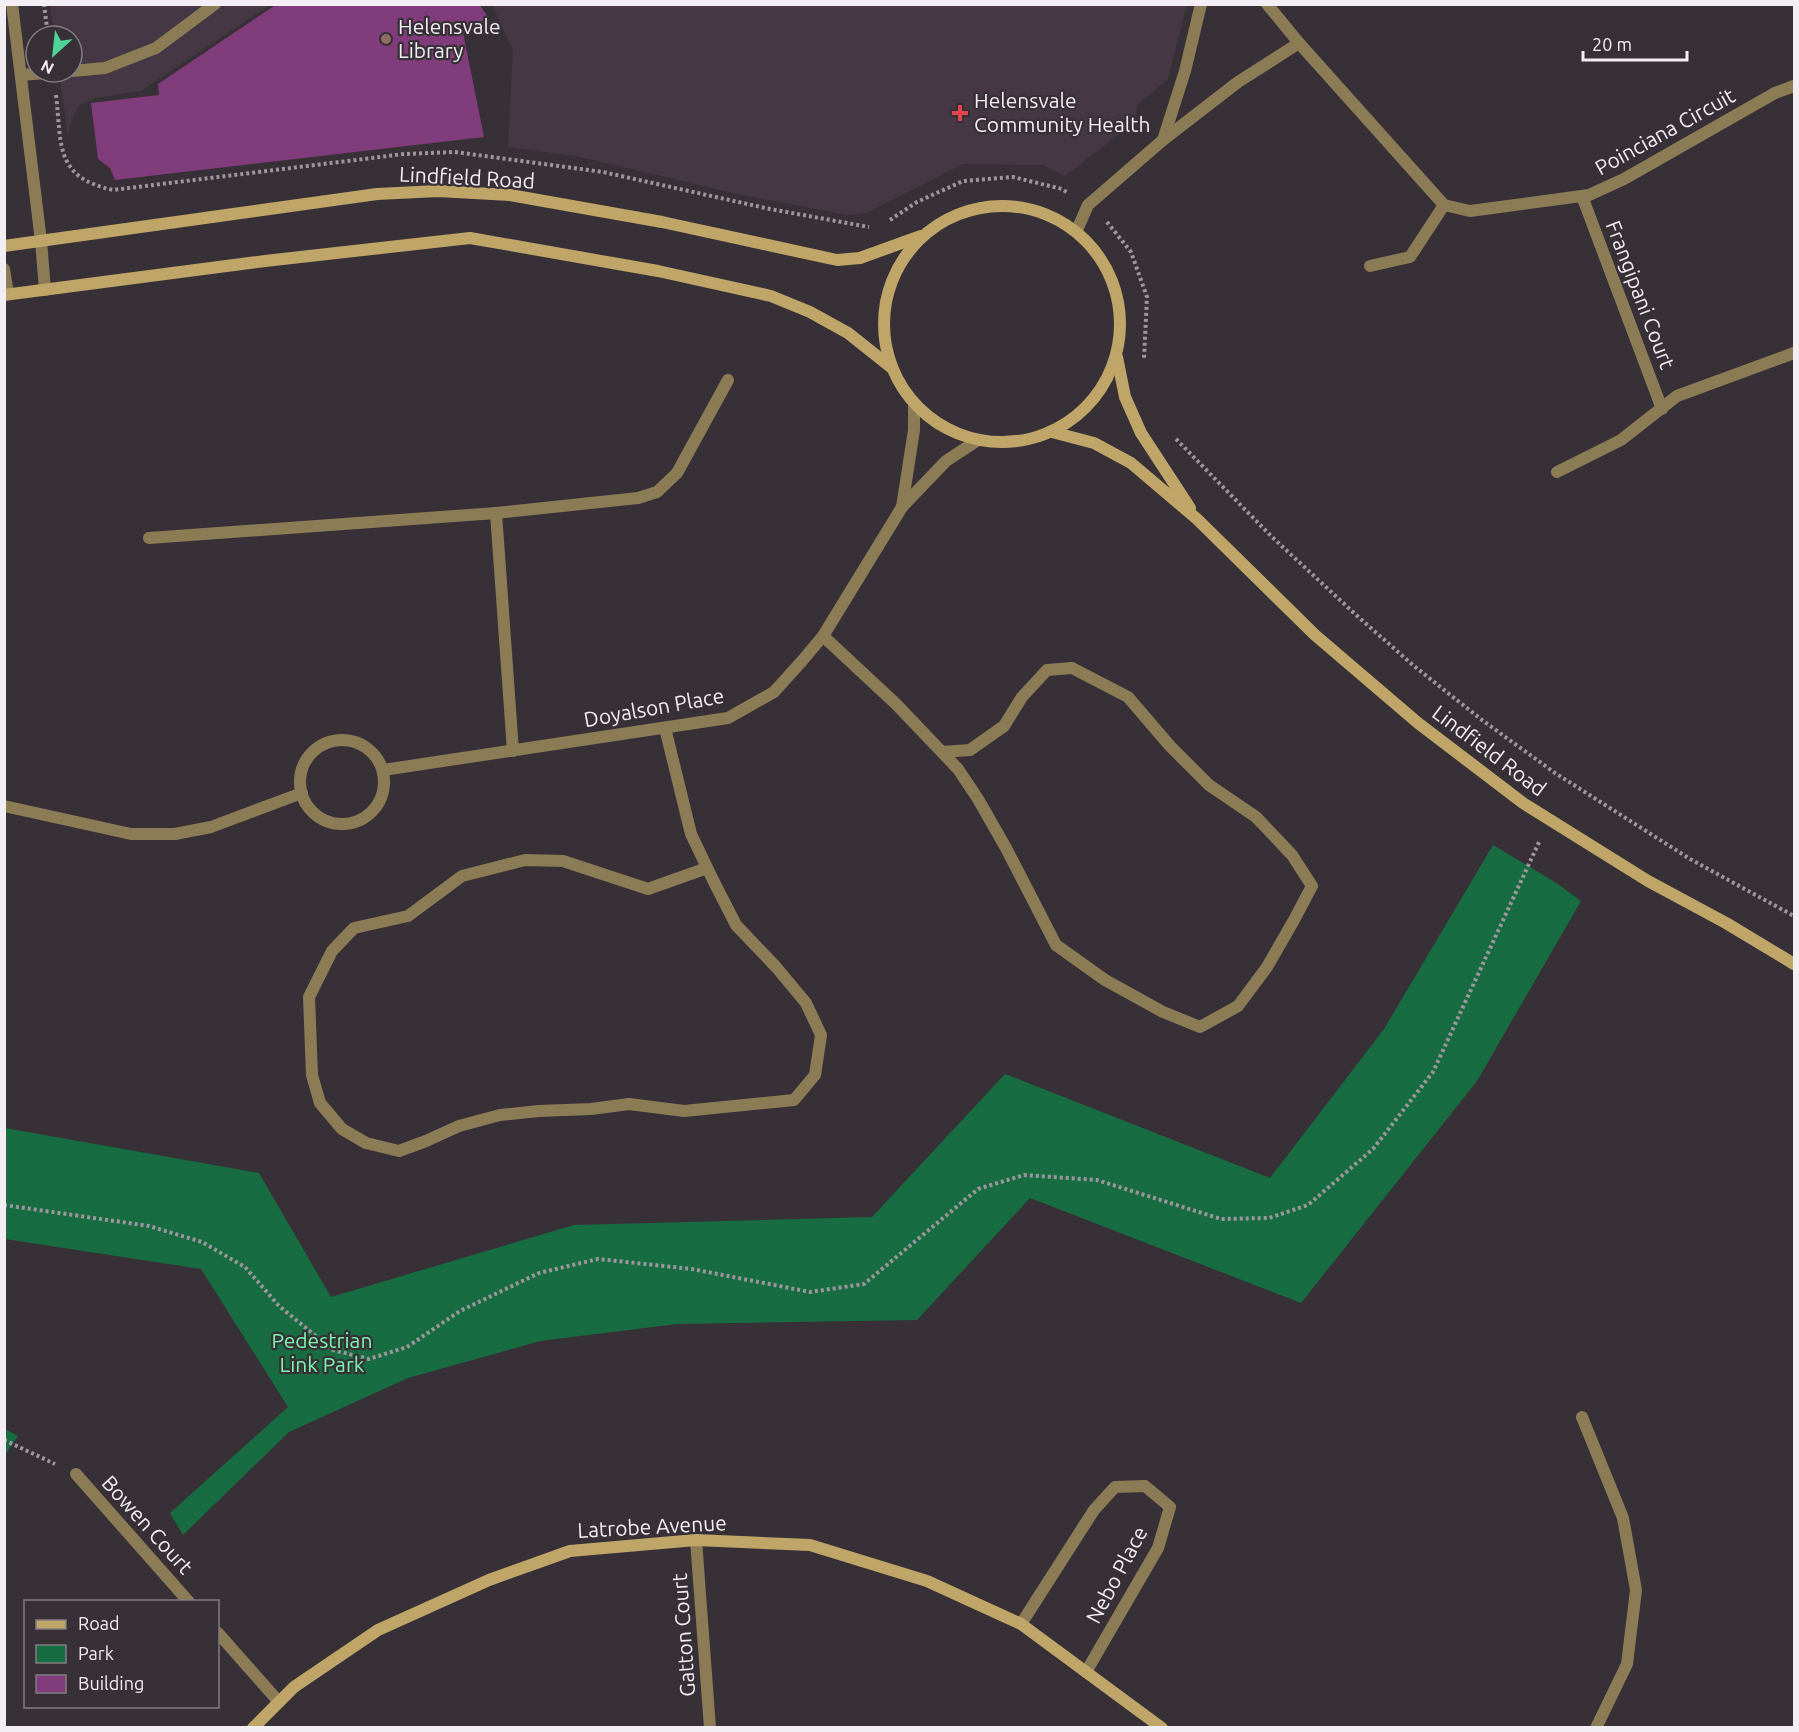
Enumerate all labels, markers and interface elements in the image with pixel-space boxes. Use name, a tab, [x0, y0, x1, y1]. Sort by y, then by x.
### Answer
place label: Helensvale Library	[398, 14, 501, 62]
north arrow	[24, 24, 84, 84]
scale bar	[1583, 24, 1686, 62]
marker: Helensvale Library	[379, 32, 393, 46]
text: 20 m	[1592, 34, 1632, 54]
text: N	[38, 57, 57, 78]
street label: Poinciana Circuit	[1590, 83, 1739, 179]
place label: Helensvale Community Health	[974, 88, 1150, 136]
marker: Helensvale Community Health	[951, 104, 969, 122]
street label: Lindfield Road	[399, 161, 535, 193]
street label: Frangipani Court	[1602, 217, 1680, 372]
street label: Doyalson Place	[582, 683, 726, 731]
street label: Lindfield Road	[1428, 700, 1551, 801]
park label: Pedestrian Link Park	[272, 1328, 372, 1376]
street label: Bowen Court	[97, 1470, 198, 1578]
street label: Latrobe Avenue	[577, 1510, 727, 1542]
street label: Nebo Place	[1081, 1522, 1152, 1627]
street label: Gatton Court	[667, 1573, 699, 1698]
legend	[24, 1600, 219, 1708]
text: Road	[78, 1613, 120, 1633]
text: Park	[78, 1643, 114, 1663]
text: Building	[78, 1673, 144, 1693]

